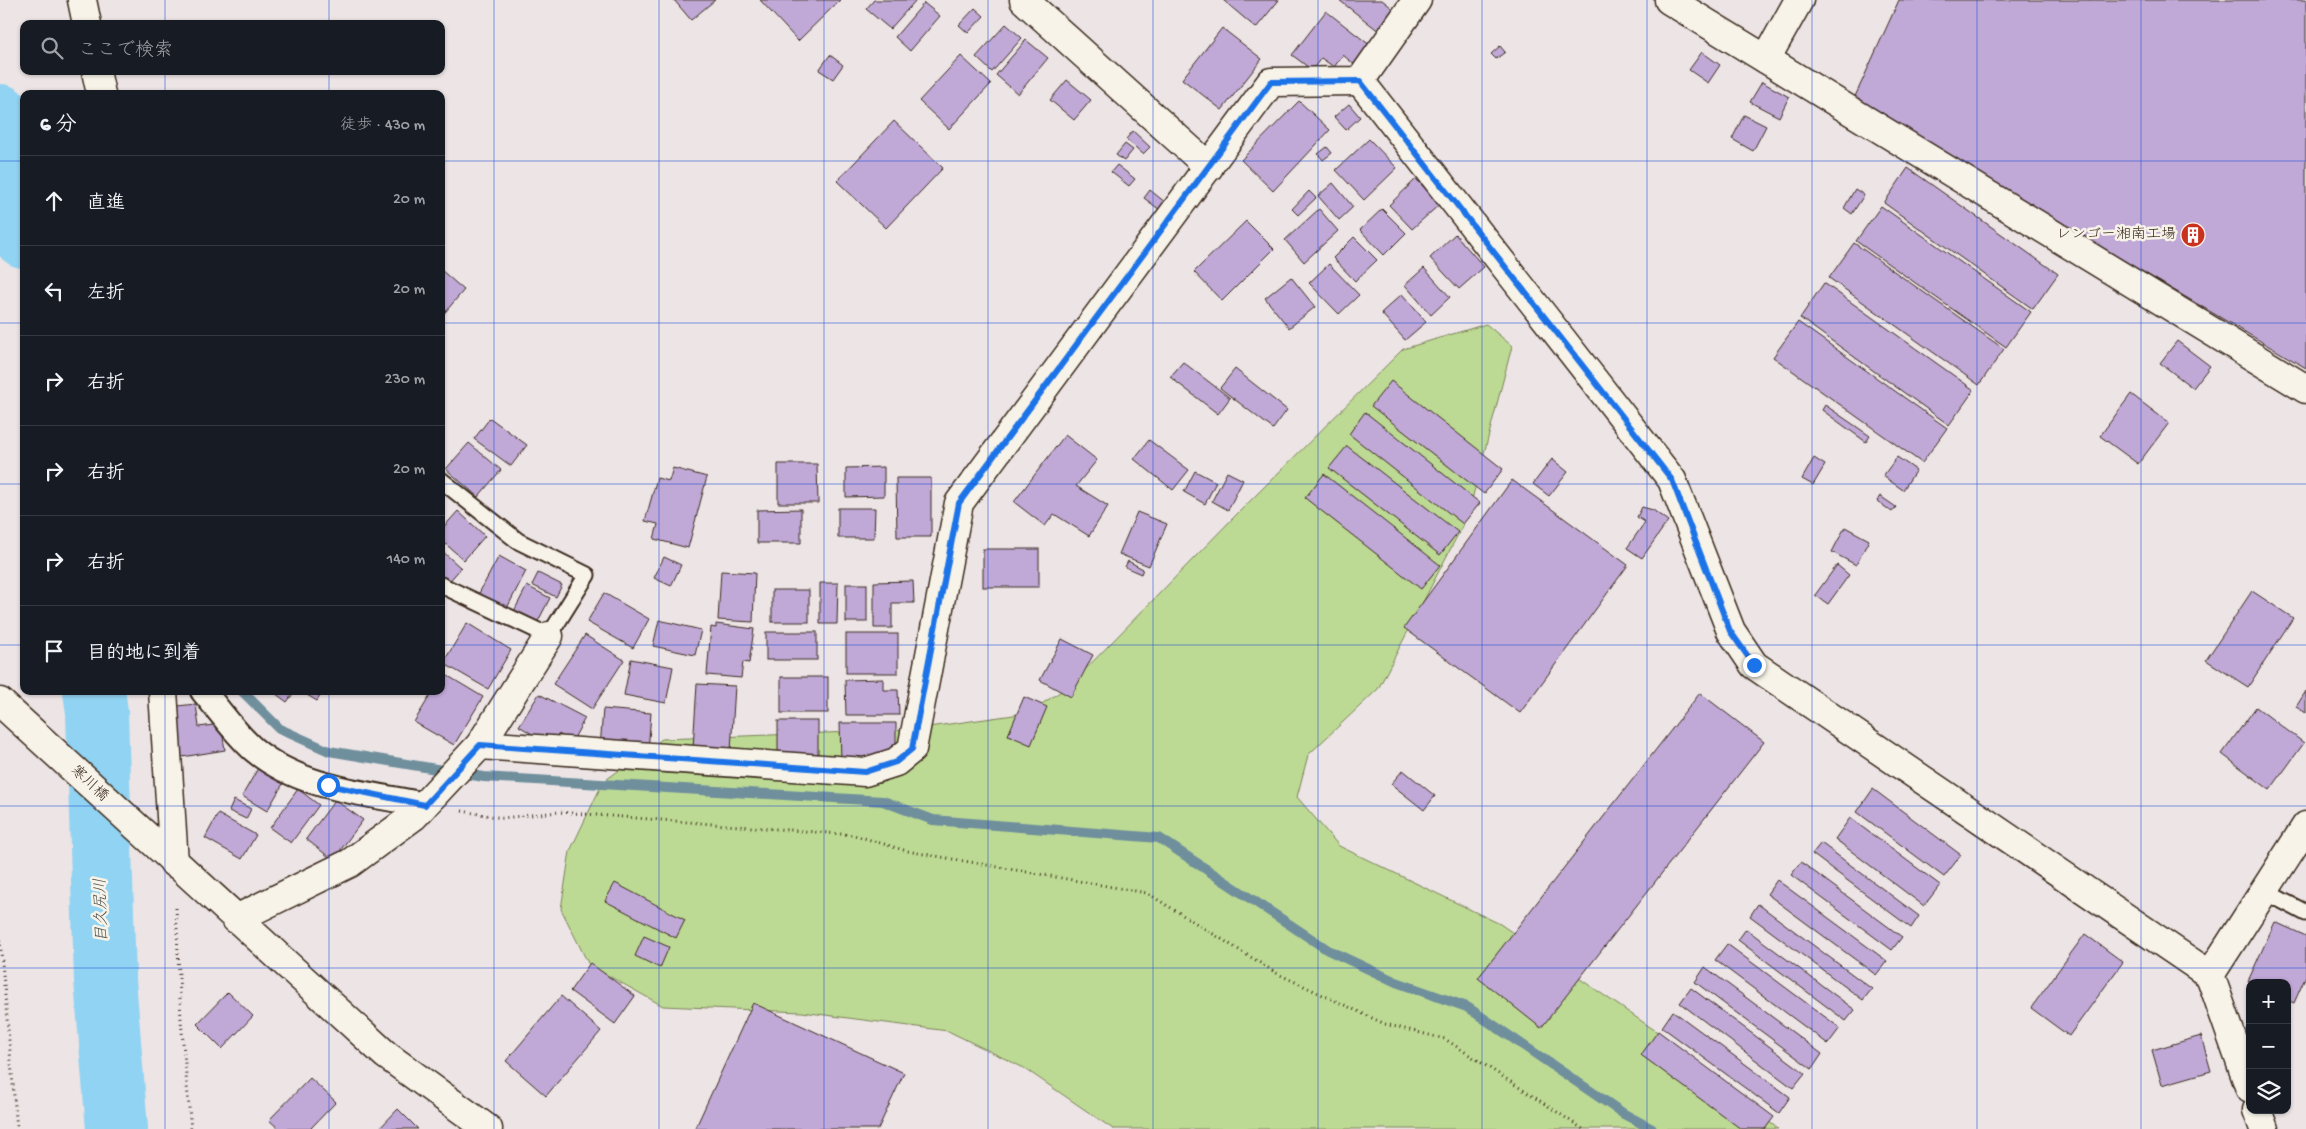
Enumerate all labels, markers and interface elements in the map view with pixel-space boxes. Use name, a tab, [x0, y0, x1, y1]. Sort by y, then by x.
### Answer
search box	[20, 20, 445, 75]
icon: search	[38, 34, 66, 62]
text: ここで検索	[78, 40, 173, 63]
text: 6 分	[40, 114, 77, 139]
text: 徒歩 · 430 m	[340, 117, 425, 136]
icon: ahead	[40, 187, 68, 215]
text: 20 m	[393, 191, 425, 210]
text: 直進	[87, 193, 125, 216]
building icon: レンゴー湘南工場	[2180, 222, 2206, 248]
place label: レンゴー湘南工場	[2056, 225, 2176, 244]
icon: left	[40, 277, 68, 305]
text: 20 m	[393, 281, 425, 300]
text: 左折	[87, 283, 125, 306]
icon: right	[40, 367, 68, 395]
text: 230 m	[385, 371, 425, 390]
text: 右折	[87, 373, 125, 396]
icon: right	[40, 457, 68, 485]
text: 20 m	[393, 461, 425, 480]
text: 右折	[87, 463, 125, 486]
icon: right	[40, 547, 68, 575]
text: 140 m	[387, 551, 425, 570]
text: 右折	[87, 553, 125, 576]
icon: arrive	[40, 637, 68, 665]
text: 目的地に到着	[87, 643, 201, 666]
route end	[1743, 654, 1766, 677]
street label: 寒川橋	[66, 761, 112, 806]
route start	[317, 774, 340, 797]
water label: 目久尻川	[91, 878, 114, 942]
map controls	[2246, 979, 2291, 1114]
button: +	[2246, 979, 2291, 1024]
button: −	[2246, 1024, 2291, 1069]
button: layers	[2246, 1069, 2291, 1114]

